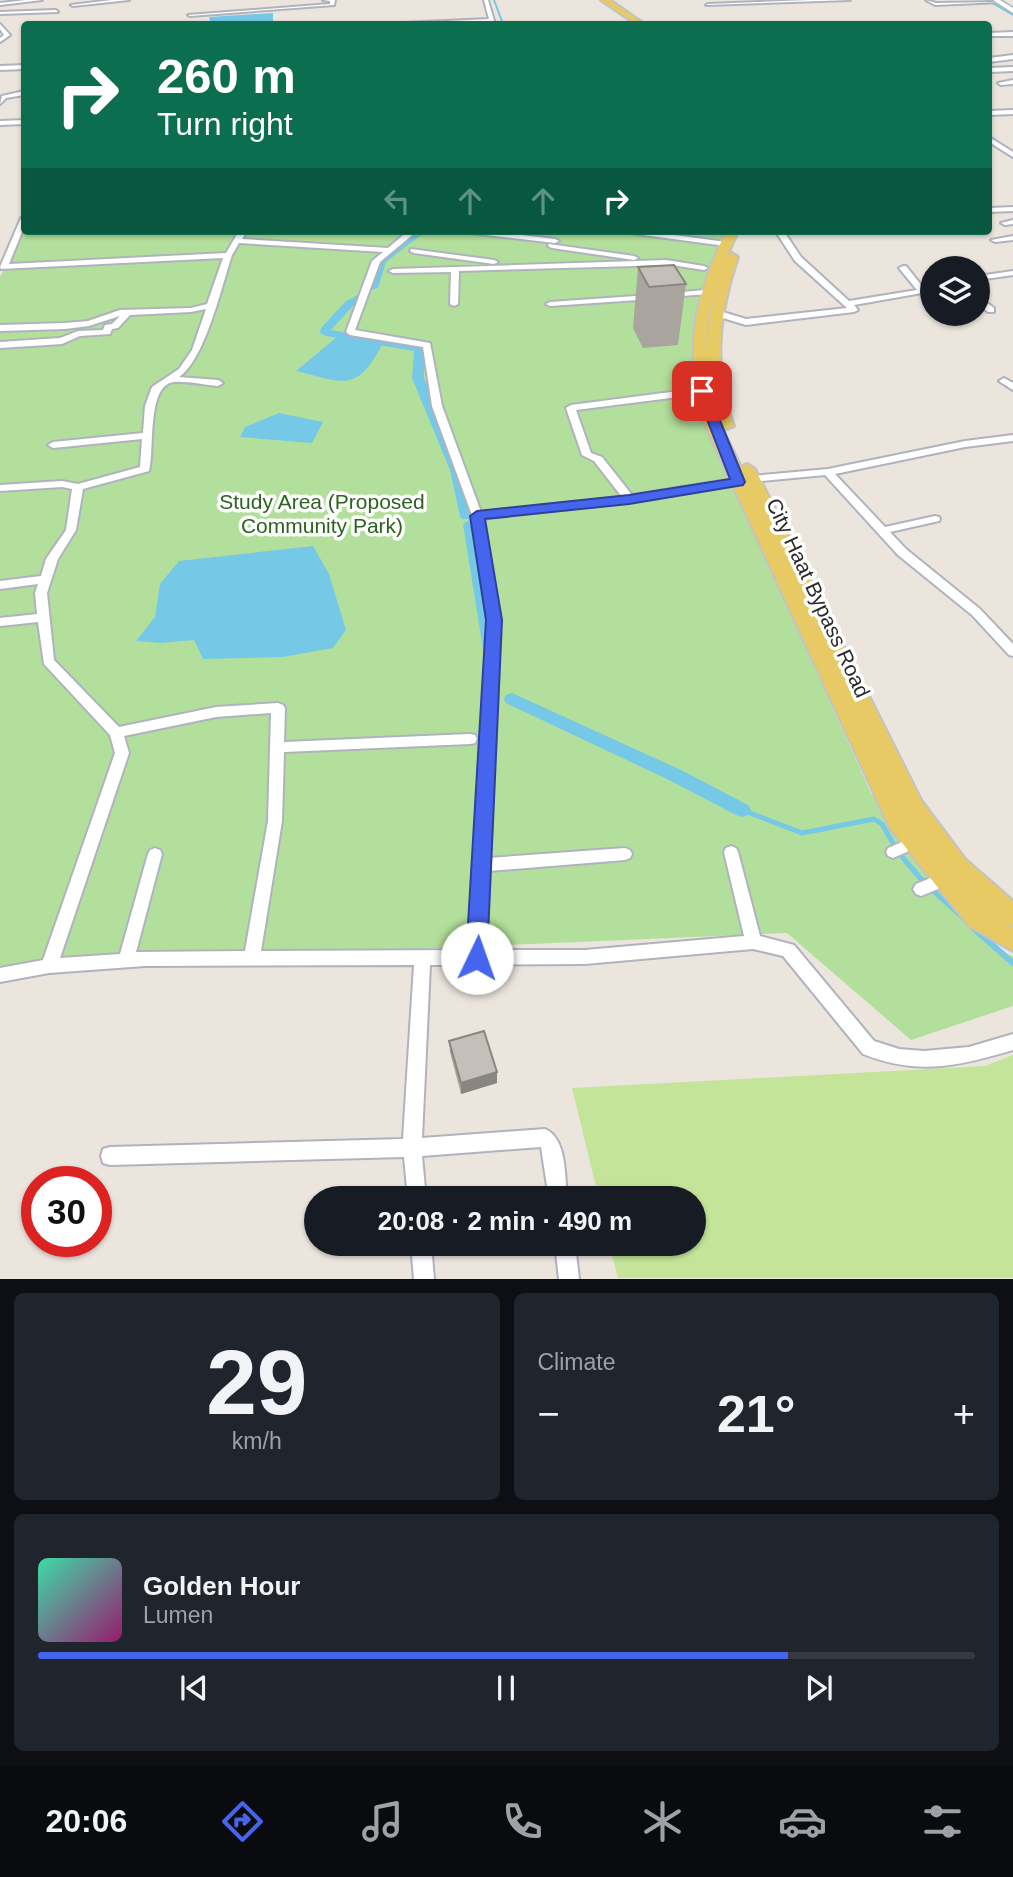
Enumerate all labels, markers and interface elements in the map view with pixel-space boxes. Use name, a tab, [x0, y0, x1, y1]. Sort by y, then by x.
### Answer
icon: right	[42, 49, 133, 140]
text: 260 m	[157, 49, 296, 103]
text: Turn right	[157, 106, 293, 142]
icon: left	[378, 182, 416, 220]
icon: ahead	[451, 182, 489, 220]
icon: ahead	[524, 182, 562, 220]
icon: right	[597, 182, 635, 220]
map controls	[920, 256, 990, 326]
button: layers	[920, 256, 990, 326]
pin	[672, 361, 732, 421]
icon: arrive	[683, 372, 721, 410]
park label: Study Area (Proposed Community Park)	[219, 490, 425, 537]
street label: City Haat Bypass Road	[762, 495, 875, 701]
position arrow	[440, 921, 514, 995]
speed limit sign: 30	[21, 1166, 112, 1257]
text: 20:08 · 2 min · 490 m	[378, 1206, 632, 1236]
text: 29	[206, 1332, 307, 1433]
text: Climate	[538, 1349, 615, 1375]
text: 21°	[717, 1385, 796, 1443]
text: −	[538, 1393, 560, 1435]
text: +	[953, 1393, 975, 1435]
text: km/h	[232, 1428, 282, 1454]
text: Golden Hour	[143, 1571, 300, 1601]
text: Lumen	[143, 1602, 213, 1628]
icon: previous	[175, 1669, 213, 1707]
icon: pause	[487, 1669, 525, 1707]
icon: next	[800, 1669, 838, 1707]
icon: directions	[218, 1797, 267, 1846]
icon: music	[358, 1797, 407, 1846]
icon: phone	[498, 1797, 547, 1846]
icon: climate	[638, 1797, 687, 1846]
icon: car	[778, 1797, 827, 1846]
icon: filters	[918, 1797, 967, 1846]
text: 20:06	[46, 1803, 127, 1839]

